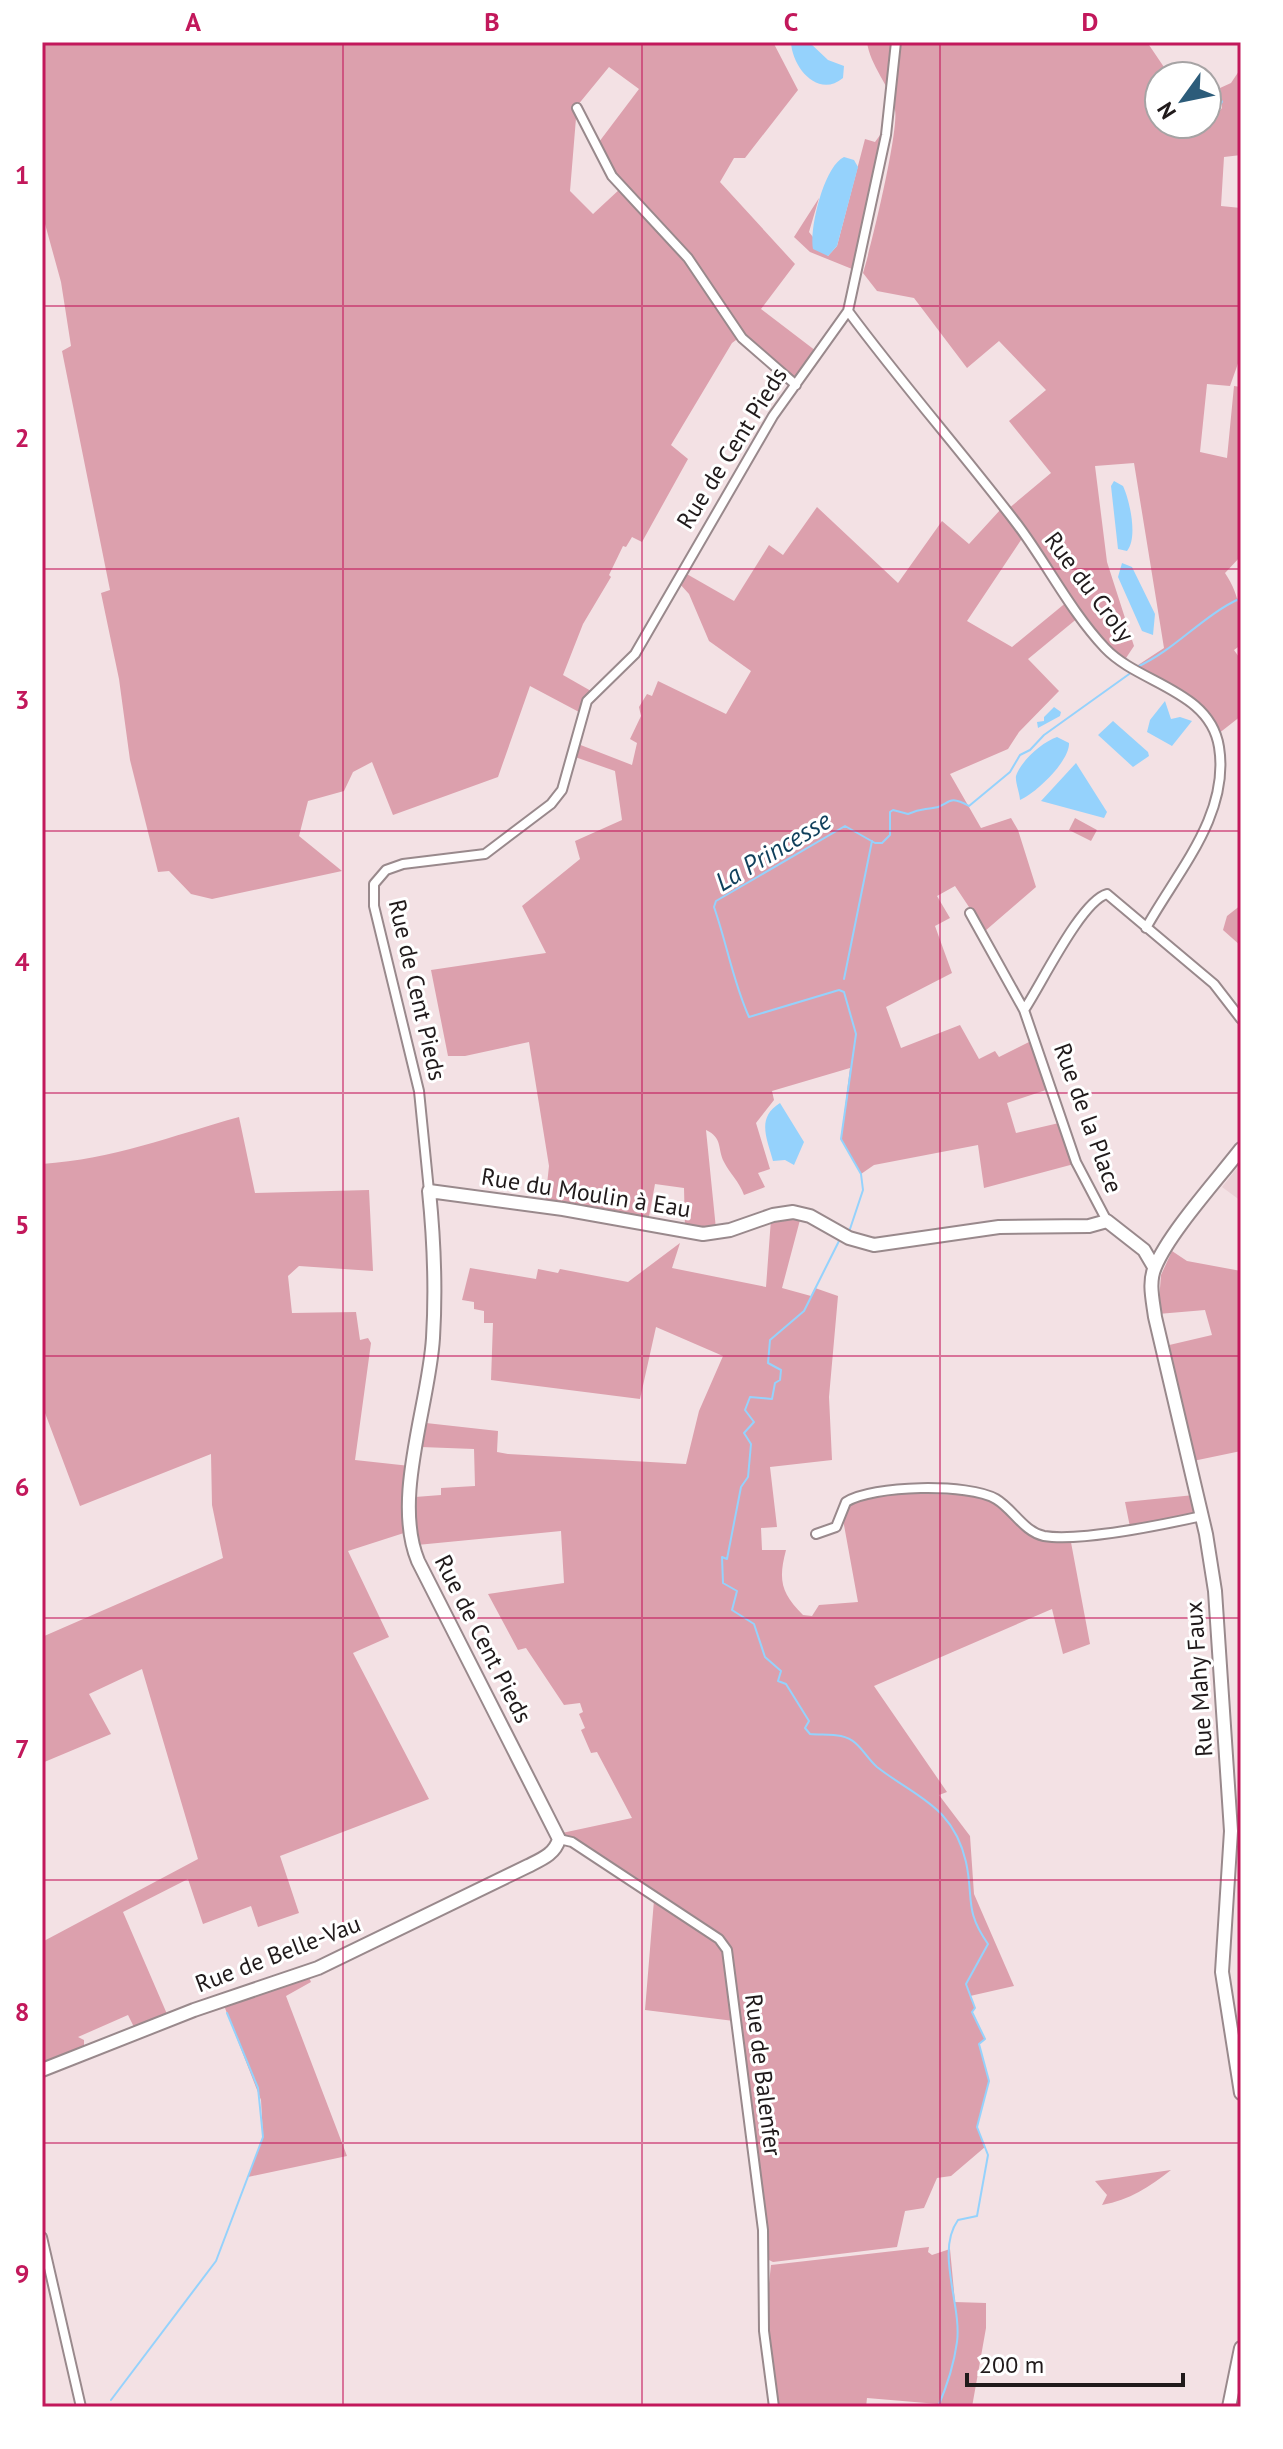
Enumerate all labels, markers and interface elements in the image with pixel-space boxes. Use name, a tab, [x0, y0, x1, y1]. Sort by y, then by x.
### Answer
text: A	[185, 5, 201, 38]
text: B	[484, 5, 500, 38]
text: C	[784, 5, 798, 38]
text: D	[1082, 5, 1098, 38]
north arrow	[1143, 60, 1223, 140]
text: N	[1151, 97, 1182, 125]
text: 1	[15, 158, 29, 191]
street label: Rue de Cent Pieds	[669, 361, 794, 534]
text: 2	[15, 421, 29, 454]
street label: Rue du Croly	[1038, 525, 1141, 648]
text: 3	[15, 683, 29, 716]
water label: La Princesse	[709, 803, 837, 898]
street label: Rue de Cent Pieds	[382, 896, 453, 1083]
text: 4	[15, 945, 30, 978]
street label: Rue de la Place	[1047, 1039, 1130, 1197]
street label: Rue du Moulin à Eau	[479, 1161, 693, 1224]
text: 5	[15, 1208, 29, 1241]
text: 6	[15, 1470, 29, 1503]
street label: Rue de Cent Pieds	[428, 1549, 539, 1728]
street label: Rue Mahy Faux	[1178, 1600, 1219, 1758]
text: 7	[15, 1732, 29, 1765]
street label: Rue de Belle-Vau	[191, 1908, 365, 1999]
street label: Rue de Balenfer	[738, 1992, 789, 2158]
text: 8	[15, 1995, 29, 2028]
text: 9	[15, 2257, 29, 2290]
scale bar	[967, 2337, 1183, 2387]
text: 200 m	[979, 2349, 1044, 2380]

